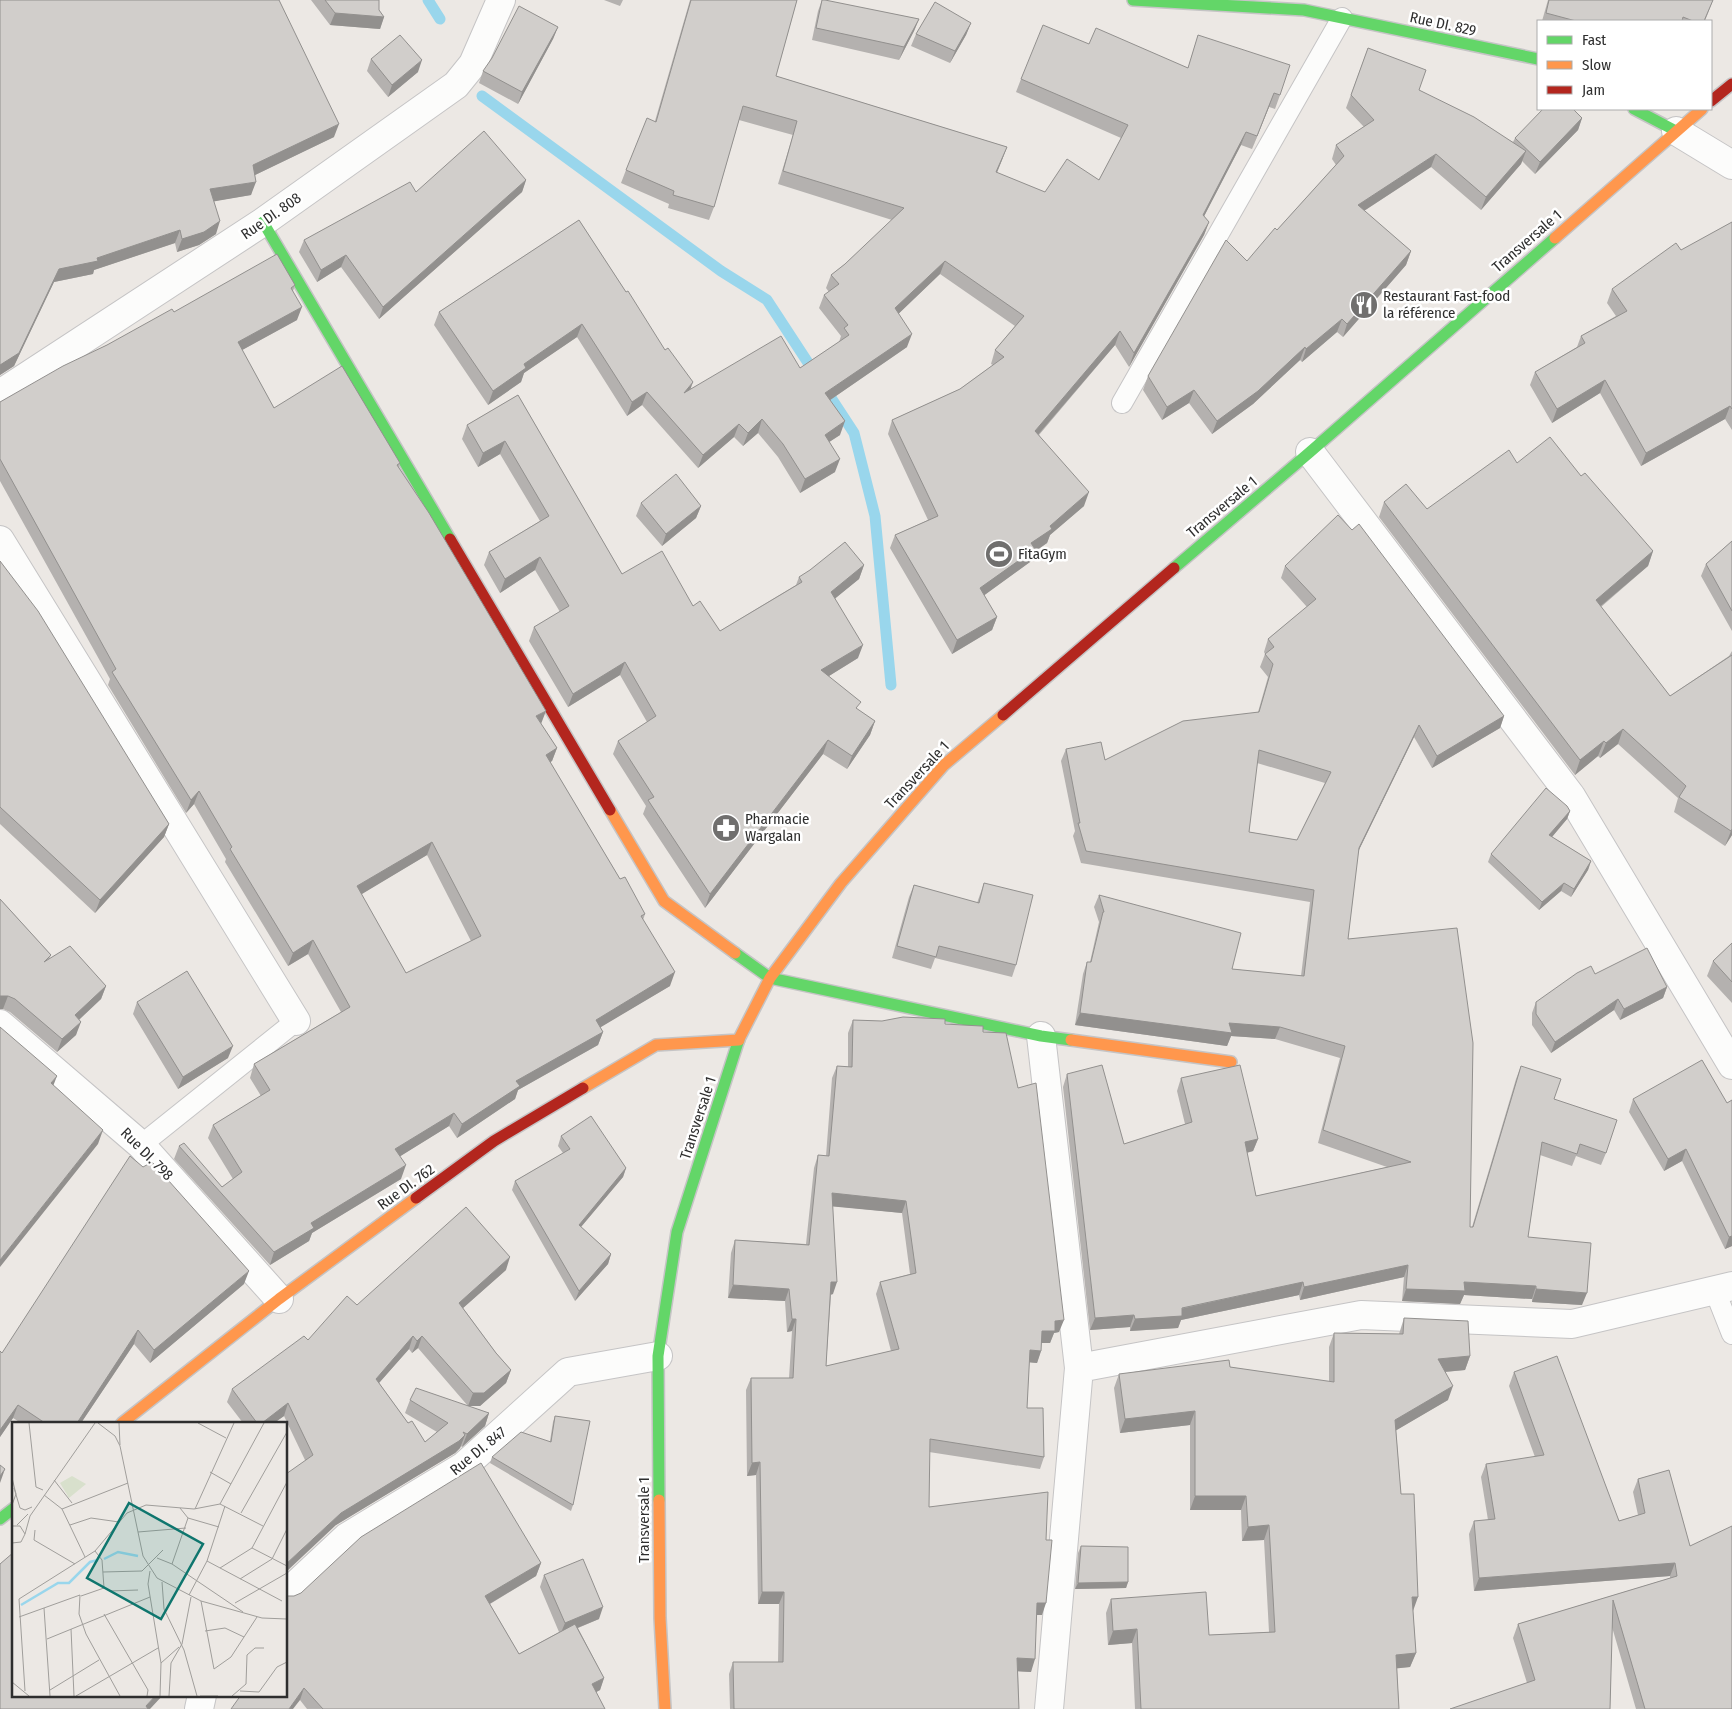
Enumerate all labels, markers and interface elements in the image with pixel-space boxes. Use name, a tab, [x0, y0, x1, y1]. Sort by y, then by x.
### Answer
street label: Rue DI. 829	[1408, 8, 1478, 40]
legend	[1537, 20, 1712, 110]
text: Fast	[1582, 31, 1606, 49]
text: Slow	[1582, 56, 1611, 74]
text: Jam	[1582, 81, 1605, 99]
street label: Rue DI. 808	[238, 189, 304, 243]
street label: Transversale 1	[1489, 206, 1565, 276]
place label: Restaurant Fast-food la référence	[1383, 287, 1510, 322]
restaurant icon: Restaurant Fast-food la référence	[1349, 290, 1379, 320]
street label: Transversale 1	[1183, 472, 1261, 542]
sports icon: FitaGym	[984, 539, 1014, 569]
place label: FitaGym	[1018, 545, 1067, 563]
street label: Transversale 1	[881, 737, 953, 813]
place label: Pharmacie Wargalan	[745, 810, 810, 845]
pharmacy icon: Pharmacie Wargalan	[711, 813, 741, 843]
street label: Transversale 1	[676, 1074, 720, 1162]
street label: Rue DI. 798	[117, 1124, 177, 1184]
street label: Rue DI. 762	[374, 1160, 438, 1214]
inset map	[12, 1422, 288, 1696]
street label: Rue DI. 847	[446, 1423, 510, 1479]
street label: Transversale 1	[635, 1477, 653, 1563]

